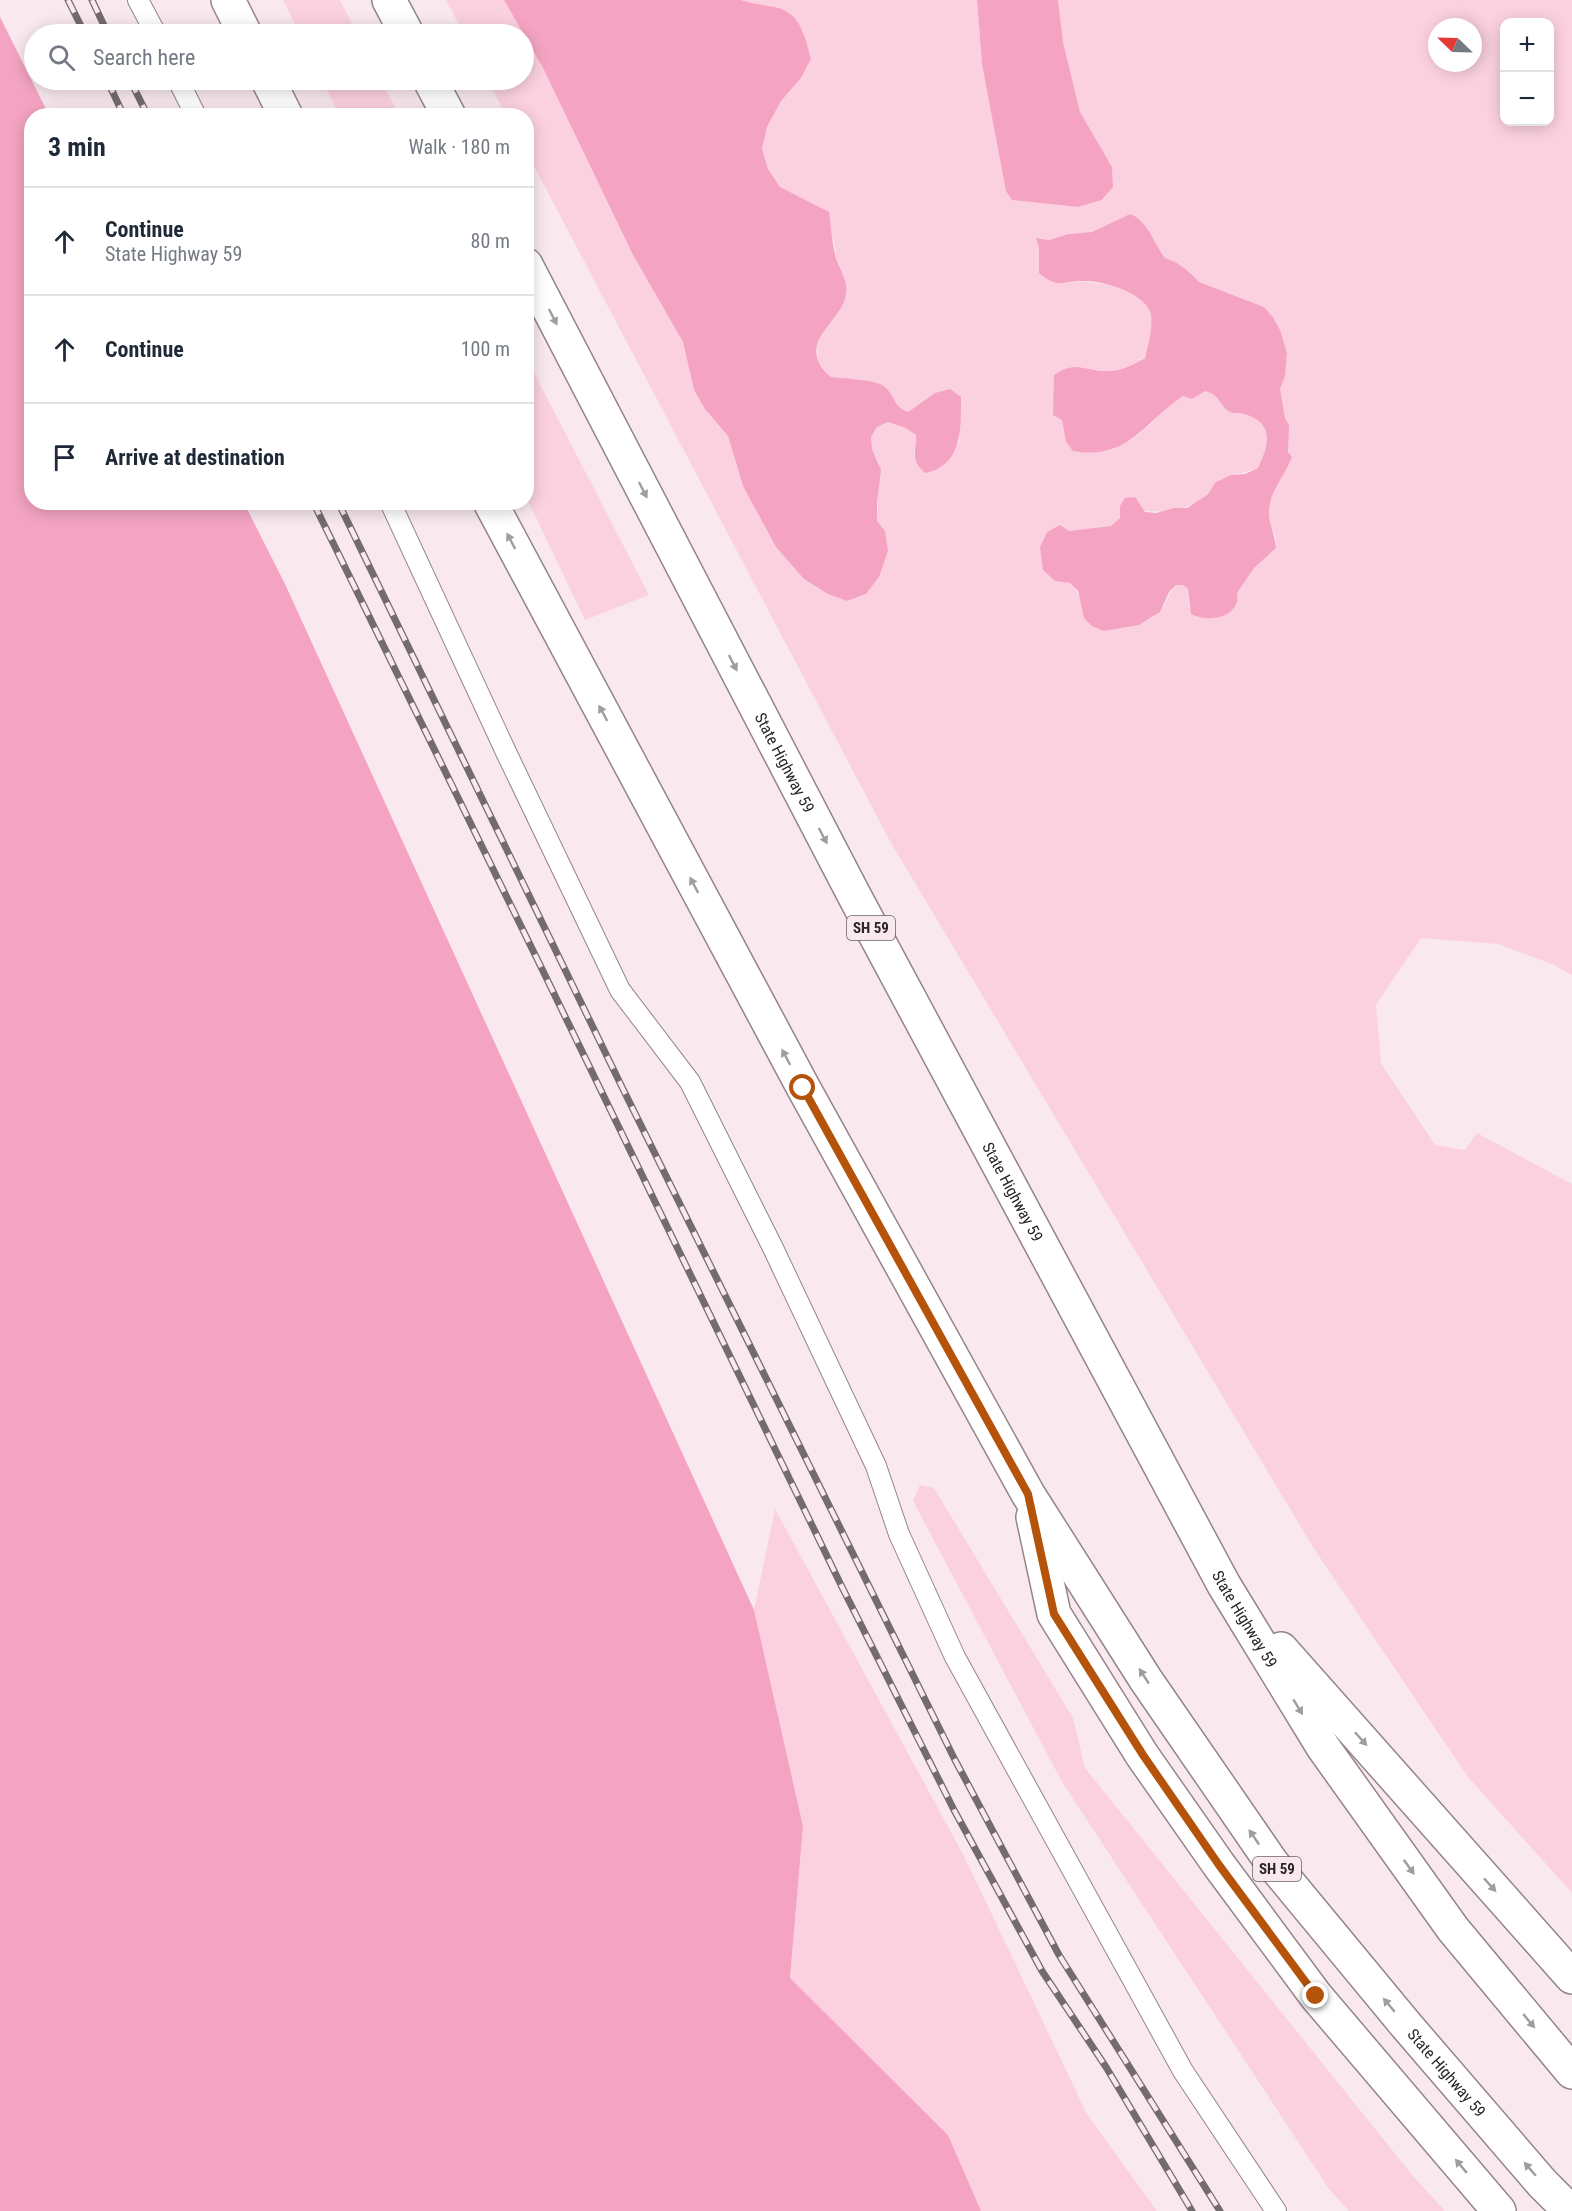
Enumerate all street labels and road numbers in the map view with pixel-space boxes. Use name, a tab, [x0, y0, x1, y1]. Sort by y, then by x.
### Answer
street label: State Highway 59	[751, 709, 819, 816]
road number: SH 59	[847, 916, 895, 940]
street label: State Highway 59	[979, 1139, 1047, 1245]
street label: State Highway 59	[1208, 1567, 1282, 1671]
road number: SH 59	[1253, 1857, 1301, 1881]
street label: State Highway 59	[1404, 2025, 1490, 2120]

